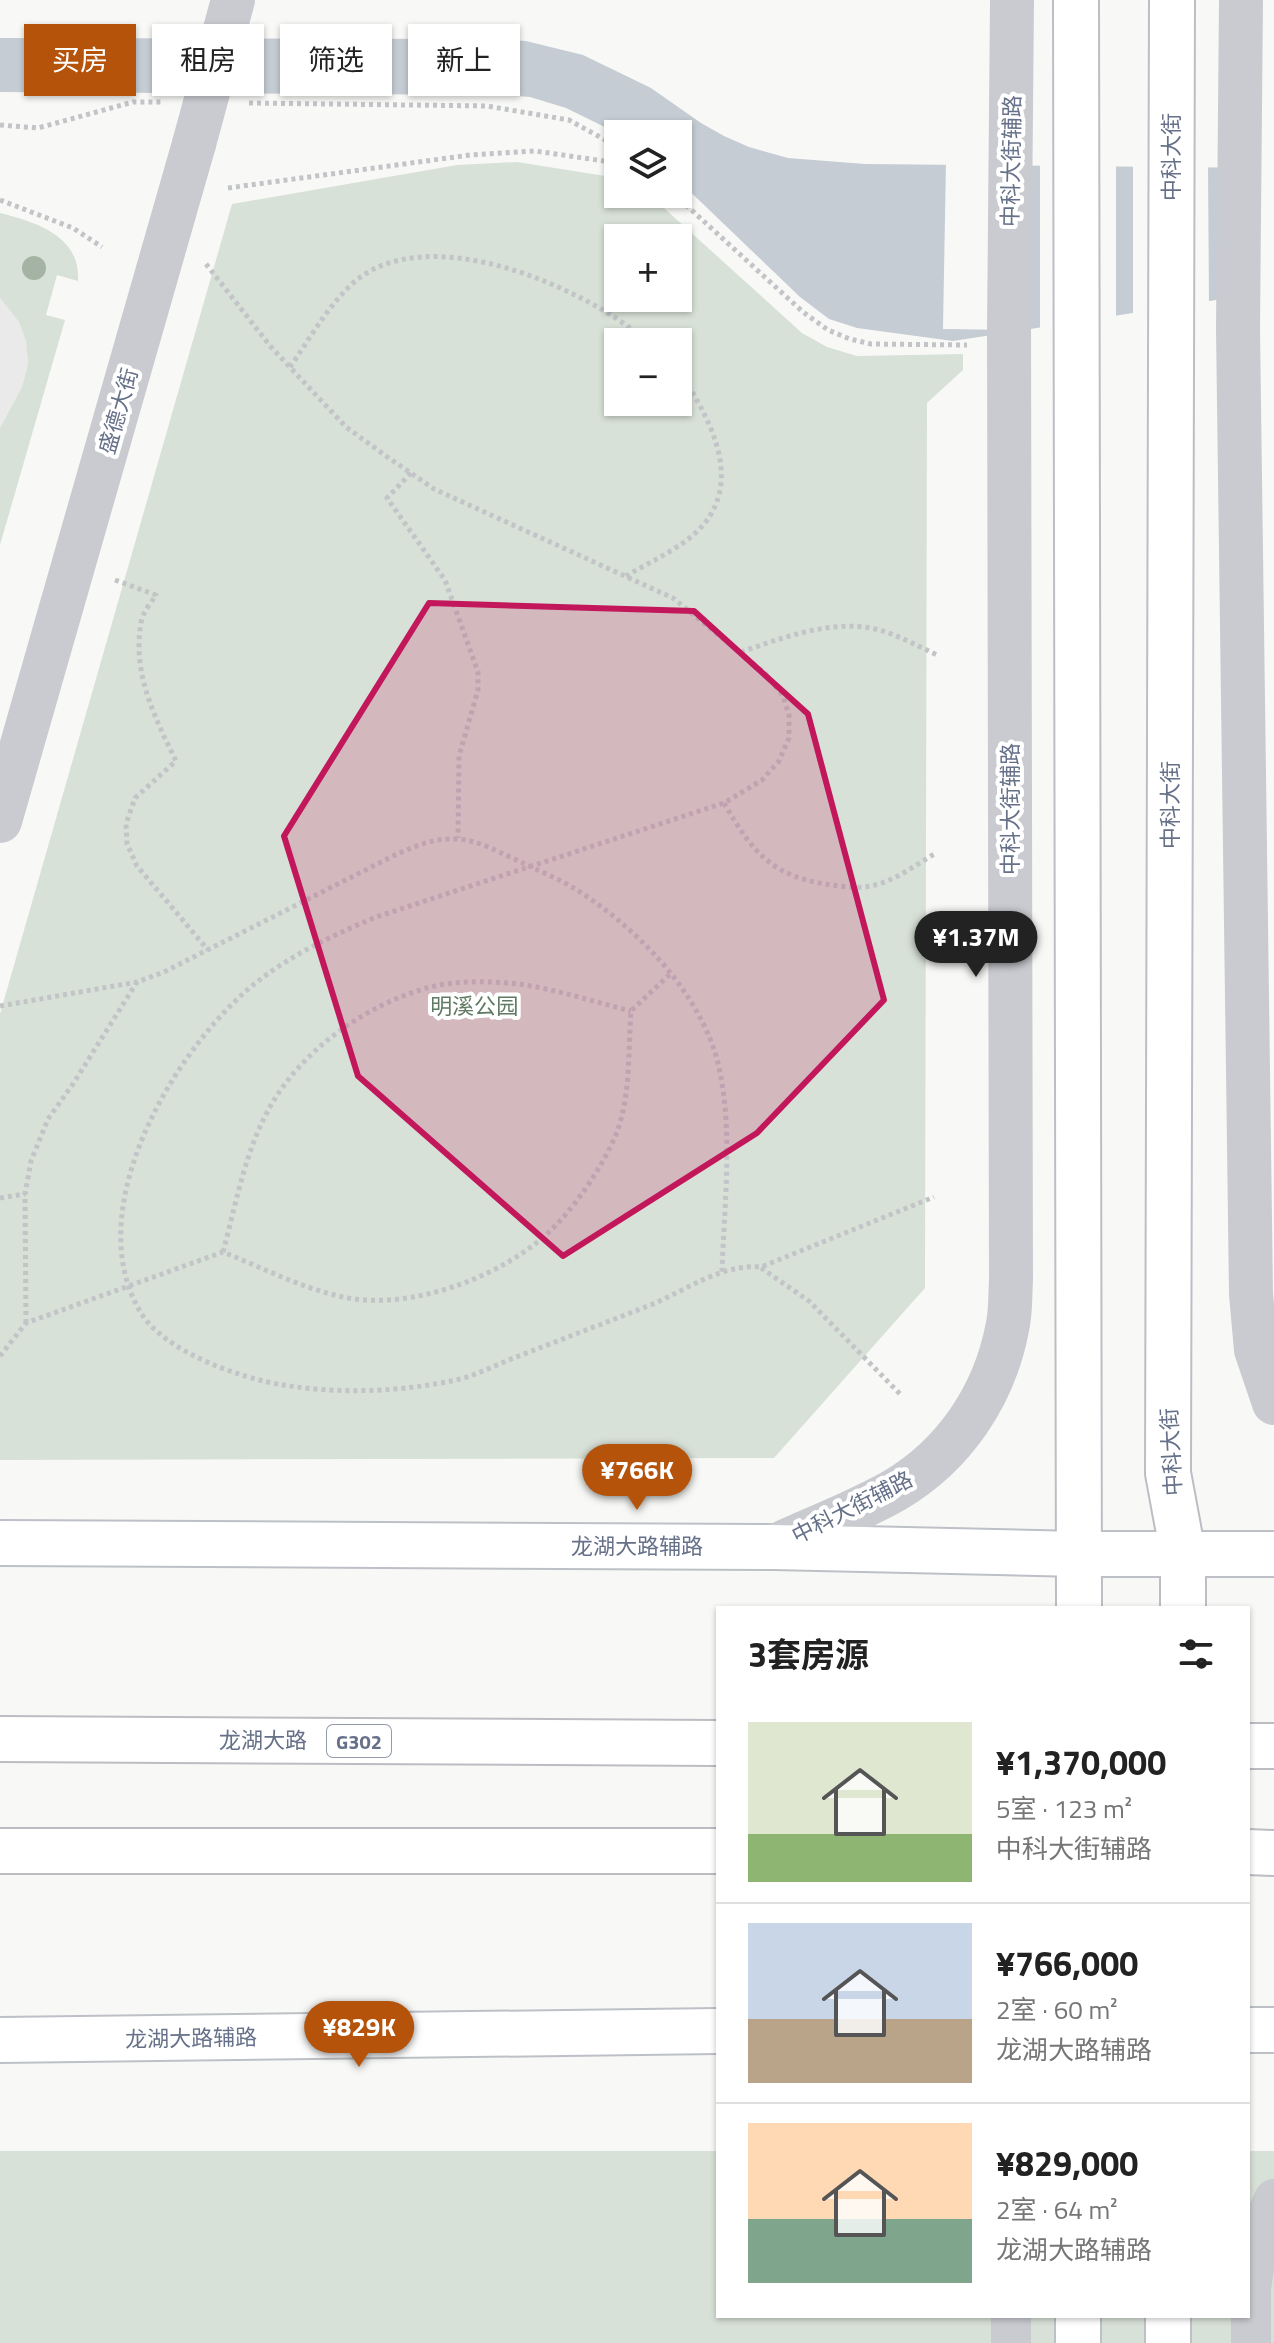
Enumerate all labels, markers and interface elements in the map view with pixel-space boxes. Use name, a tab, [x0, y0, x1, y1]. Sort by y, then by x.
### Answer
chip: 买房	[24, 24, 136, 96]
chip: 租房	[152, 24, 264, 96]
chip: 筛选	[280, 24, 392, 96]
chip: 新上	[408, 24, 520, 96]
street label: 中科大街辅路	[993, 95, 1029, 227]
street label: 中科大街	[1154, 113, 1188, 201]
map controls	[604, 120, 692, 416]
button: layers	[604, 120, 692, 208]
button: +	[604, 224, 692, 312]
button: −	[604, 328, 692, 416]
street label: 盛德大街	[90, 364, 146, 458]
street label: 中科大街辅路	[993, 743, 1027, 875]
street label: 中科大街	[1153, 761, 1187, 849]
pin: ¥1.37M	[911, 911, 1041, 979]
text: ¥1.37M	[932, 917, 1020, 956]
park label: 明溪公园	[430, 989, 518, 1023]
street label: 中科大街	[1152, 1407, 1190, 1497]
pin: ¥766K	[581, 1444, 693, 1512]
text: ¥766K	[600, 1450, 674, 1489]
street label: 中科大街辅路	[785, 1462, 919, 1552]
street label: 龙湖大路辅路	[571, 1529, 703, 1563]
text: 3套房源	[748, 1628, 869, 1680]
icon: filters	[1174, 1632, 1218, 1676]
street label: 龙湖大路	[219, 1723, 307, 1757]
road number: G302	[327, 1725, 391, 1757]
text: ¥1,370,000	[996, 1736, 1166, 1788]
icon: home	[812, 1754, 908, 1850]
text: 5室 · 123 m²	[996, 1789, 1132, 1828]
text: 中科大街辅路	[996, 1829, 1152, 1868]
text: ¥766,000	[996, 1937, 1138, 1989]
icon: home	[812, 1955, 908, 2051]
text: 2室 · 60 m²	[996, 1990, 1118, 2029]
pin: ¥829K	[303, 2001, 415, 2069]
text: ¥829K	[322, 2007, 396, 2046]
street label: 龙湖大路辅路	[125, 2020, 257, 2056]
text: 龙湖大路辅路	[996, 2030, 1152, 2069]
text: ¥829,000	[996, 2137, 1138, 2189]
icon: home	[812, 2155, 908, 2251]
text: 2室 · 64 m²	[996, 2190, 1118, 2229]
text: 龙湖大路辅路	[996, 2230, 1152, 2269]

